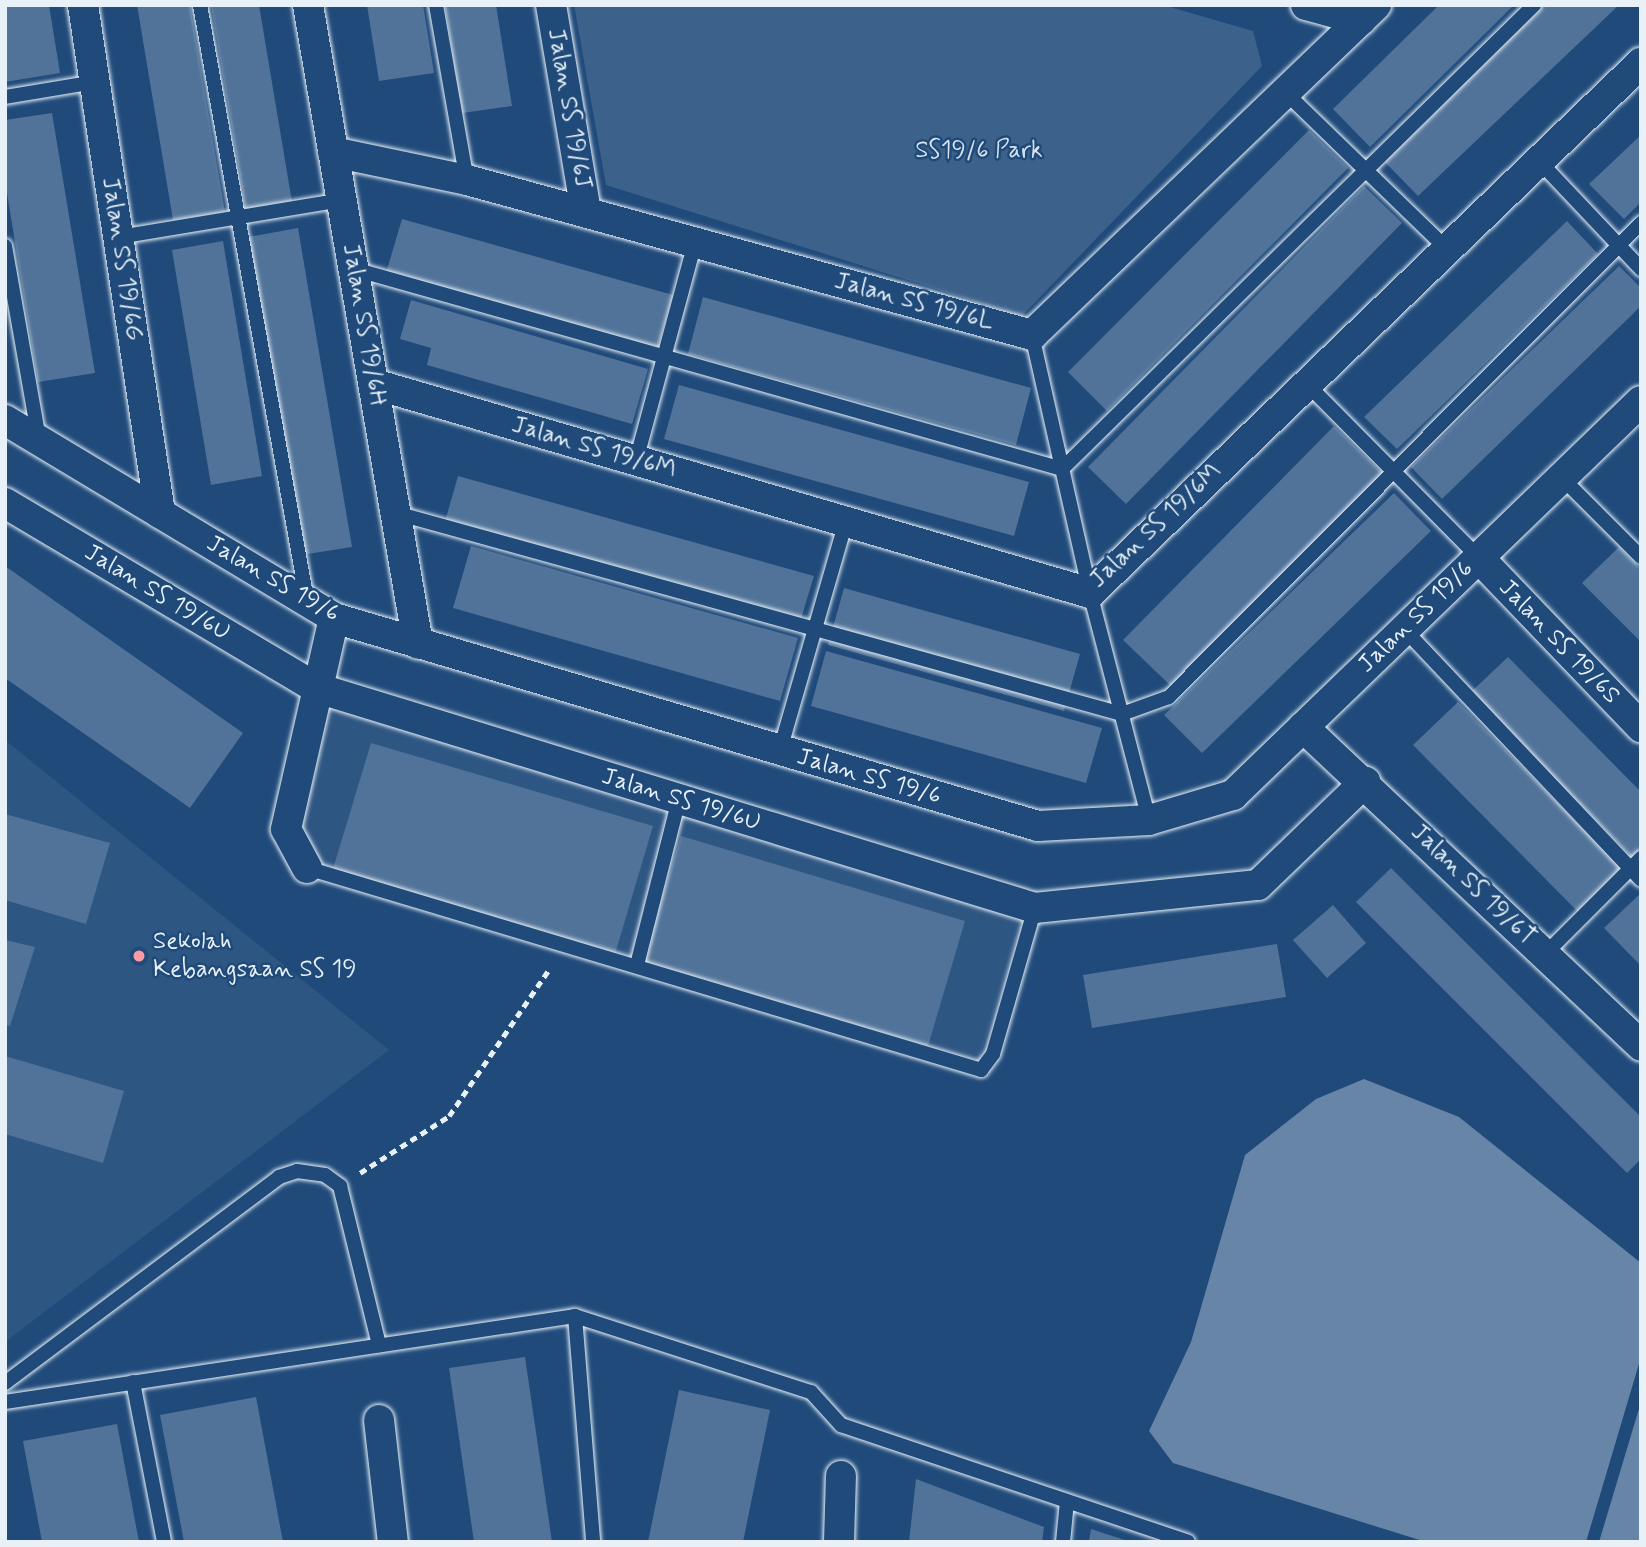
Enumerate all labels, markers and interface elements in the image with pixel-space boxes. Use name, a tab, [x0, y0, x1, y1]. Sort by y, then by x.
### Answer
street label: Jalan SS 19/6J	[541, 26, 597, 192]
park label: SS19/6 Park	[915, 137, 1043, 165]
street label: Jalan SS 19/6G	[95, 175, 149, 343]
street label: Jalan SS 19/6H	[336, 242, 392, 408]
street label: Jalan SS 19/6L	[831, 267, 997, 337]
street label: Jalan SS 19/6M	[508, 411, 680, 485]
street label: Jalan SS 19/6M	[1084, 458, 1228, 594]
street label: Jalan SS 19/6	[201, 529, 345, 629]
street label: Jalan SS 19/6U	[79, 538, 235, 648]
street label: Jalan SS 19/6	[1352, 555, 1480, 679]
street label: Jalan SS 19/6S	[1492, 574, 1626, 710]
street label: Jalan SS 19/6	[794, 743, 944, 811]
street label: Jalan SS 19/6U	[598, 762, 764, 838]
street label: Jalan SS 19/6T	[1404, 818, 1542, 952]
place label: Sekolah Kebangsaan SS 19	[153, 928, 357, 984]
marker: Sekolah Kebangsaan SS 19	[131, 948, 147, 964]

